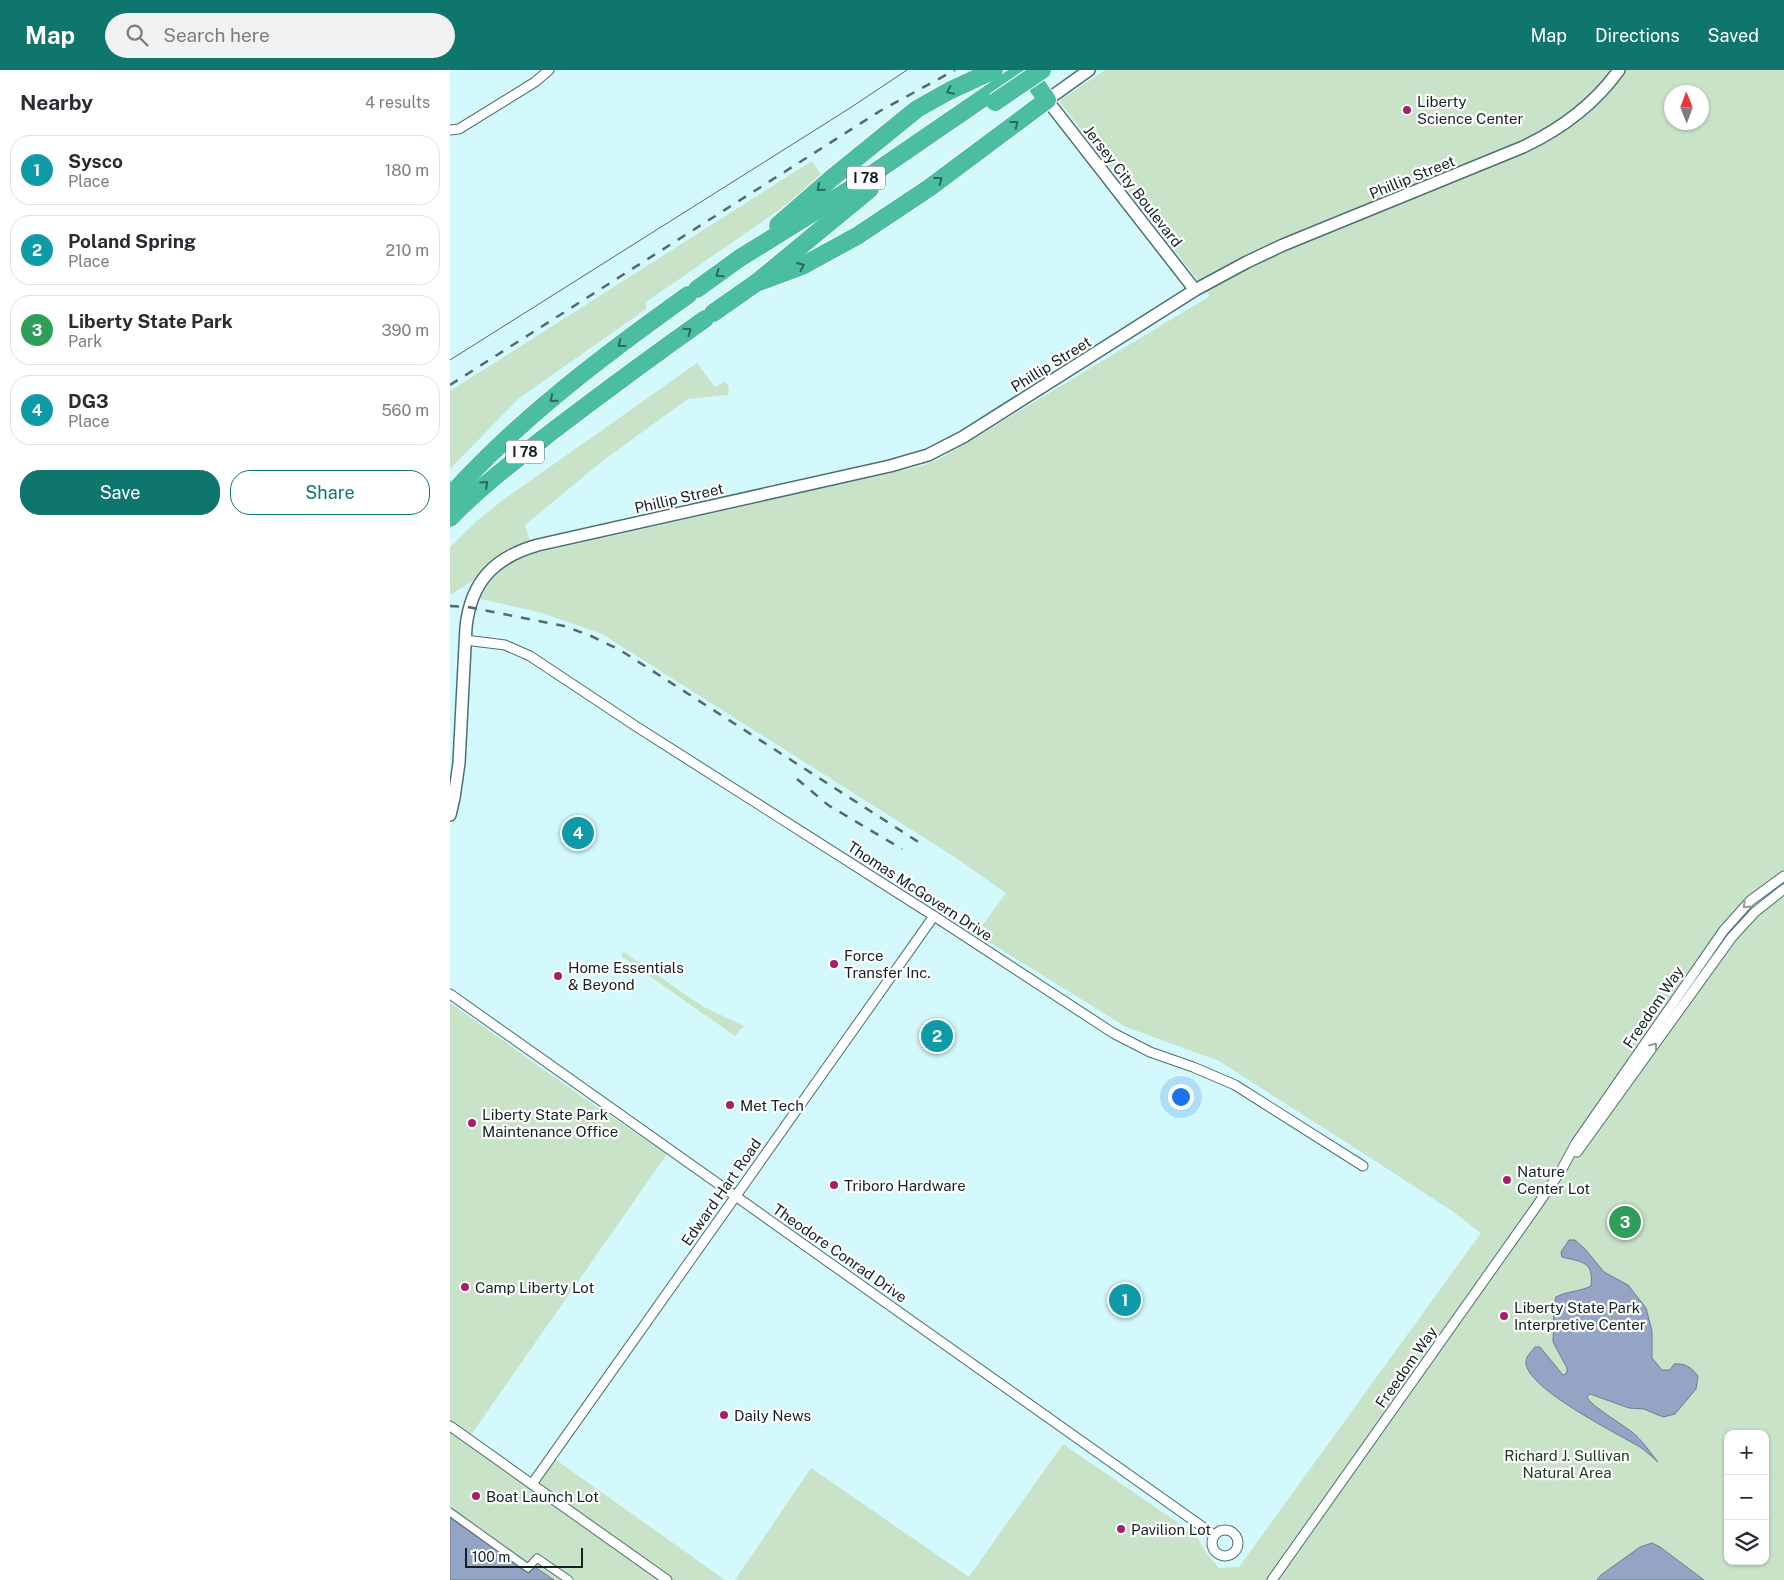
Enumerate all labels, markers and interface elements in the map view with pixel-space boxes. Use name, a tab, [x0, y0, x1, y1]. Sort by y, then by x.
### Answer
search box	[105, 13, 455, 58]
text: Map	[25, 21, 75, 49]
icon: search	[123, 21, 151, 49]
text: Search here	[163, 24, 270, 46]
text: Map	[1530, 25, 1567, 46]
text: Directions	[1595, 25, 1680, 46]
text: Saved	[1708, 25, 1759, 46]
one-way arrow	[946, 85, 955, 95]
north arrow	[1664, 85, 1709, 130]
text: Nearby	[20, 90, 93, 115]
text: 4 results	[365, 93, 430, 112]
place label: Liberty Science Center	[1417, 93, 1523, 127]
marker: Liberty Science Center	[1401, 104, 1413, 116]
one-way arrow	[1009, 121, 1019, 130]
street label: Jersey City Boulevard	[1080, 122, 1186, 250]
text: Sysco	[68, 150, 123, 172]
street label: Phillip Street	[1367, 152, 1457, 202]
text: 1	[34, 161, 40, 180]
text: 180 m	[385, 161, 429, 180]
road number: I 78	[847, 166, 885, 190]
text: Place	[68, 172, 110, 191]
one-way arrow	[933, 178, 942, 186]
one-way arrow	[817, 183, 826, 192]
text: Poland Spring	[68, 230, 196, 252]
text: 2	[32, 241, 42, 260]
text: 210 m	[385, 241, 429, 260]
text: Place	[68, 252, 110, 271]
one-way arrow	[796, 261, 805, 272]
one-way arrow	[715, 268, 724, 277]
text: Liberty State Park	[68, 310, 233, 332]
text: 3	[32, 321, 42, 340]
text: 390 m	[382, 321, 429, 340]
one-way arrow	[682, 328, 692, 337]
text: Park	[68, 332, 102, 351]
street label: Phillip Street	[1008, 333, 1094, 395]
one-way arrow	[617, 338, 627, 347]
text: DG3	[68, 390, 109, 412]
one-way arrow	[549, 393, 558, 402]
text: 4	[32, 401, 42, 420]
text: 560 m	[381, 401, 429, 420]
text: Place	[68, 412, 110, 431]
road number: I 78	[506, 441, 544, 464]
button: Save	[20, 470, 220, 515]
button: Share	[230, 470, 430, 515]
street label: Phillip Street	[633, 479, 725, 517]
one-way arrow	[479, 481, 488, 490]
pin: 4	[562, 814, 594, 852]
street label: Thomas McGovern Drive	[844, 838, 996, 944]
one-way arrow	[1742, 899, 1751, 908]
place label: Force Transfer Inc.	[844, 947, 931, 981]
marker: Force Transfer Inc.	[828, 958, 840, 970]
place label: Home Essentials & Beyond	[568, 959, 684, 993]
street label: Freedom Way	[1619, 963, 1687, 1051]
marker: Home Essentials & Beyond	[552, 970, 564, 982]
pin: 2	[921, 1017, 953, 1055]
one-way arrow	[1648, 1042, 1657, 1052]
your location	[1168, 1084, 1194, 1110]
place label: Met Tech	[740, 1097, 804, 1114]
marker: Met Tech	[724, 1099, 736, 1111]
place label: Liberty State Park Maintenance Office	[482, 1106, 618, 1140]
marker: Liberty State Park Maintenance Office	[466, 1117, 478, 1129]
street label: Edward Hart Road	[678, 1135, 764, 1249]
place label: Nature Center Lot	[1517, 1163, 1590, 1197]
marker: Nature Center Lot	[1501, 1174, 1513, 1186]
place label: Triboro Hardware	[844, 1177, 966, 1194]
marker: Triboro Hardware	[828, 1179, 840, 1191]
street label: Theodore Conrad Drive	[770, 1200, 910, 1306]
pin: 3	[1609, 1203, 1641, 1241]
place label: Camp Liberty Lot	[475, 1279, 594, 1296]
marker: Camp Liberty Lot	[459, 1281, 471, 1293]
pin: 1	[1109, 1281, 1141, 1319]
place label: Liberty State Park Interpretive Center	[1514, 1299, 1646, 1333]
marker: Liberty State Park Interpretive Center	[1498, 1310, 1510, 1322]
street label: Freedom Way	[1372, 1323, 1440, 1411]
place label: Daily News	[734, 1407, 811, 1424]
marker: Daily News	[718, 1409, 730, 1421]
map controls	[1724, 1430, 1769, 1565]
button: +	[1724, 1430, 1769, 1475]
park label: Richard J. Sullivan Natural Area	[1504, 1447, 1630, 1481]
button: −	[1724, 1475, 1769, 1520]
place label: Boat Launch Lot	[486, 1488, 599, 1505]
marker: Boat Launch Lot	[470, 1490, 482, 1502]
button: layers	[1724, 1520, 1769, 1565]
place label: Pavilion Lot	[1131, 1521, 1211, 1538]
marker: Pavilion Lot	[1115, 1523, 1127, 1535]
scale bar	[465, 1545, 582, 1568]
text: 100 m	[472, 1549, 510, 1565]

